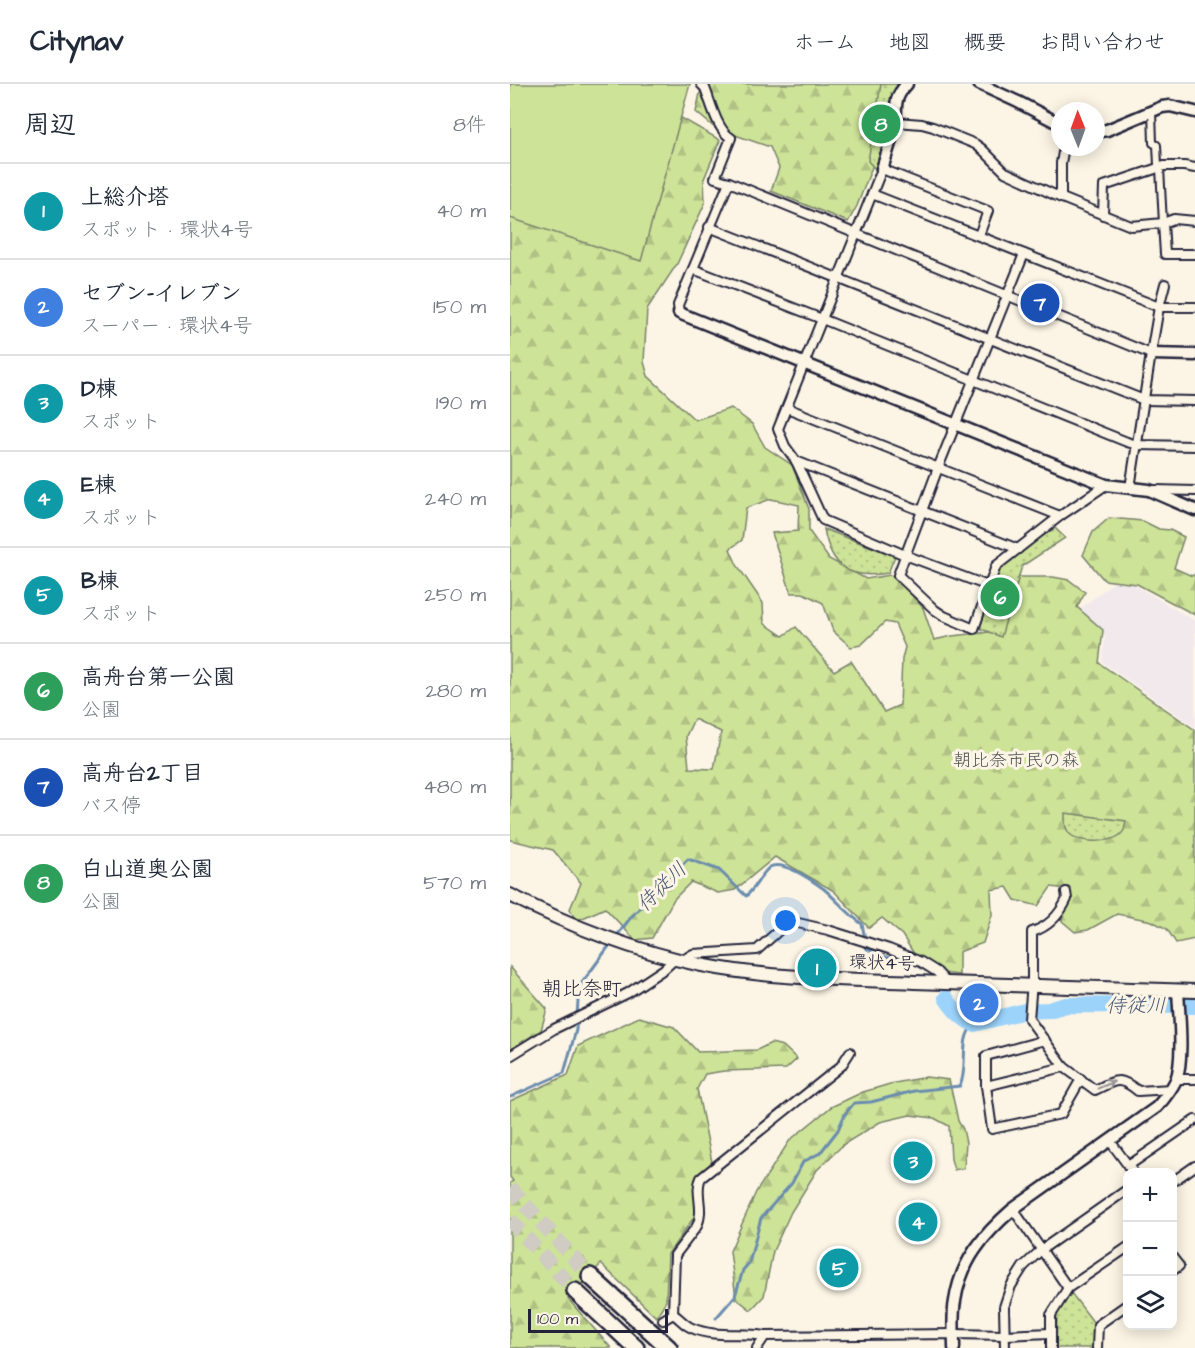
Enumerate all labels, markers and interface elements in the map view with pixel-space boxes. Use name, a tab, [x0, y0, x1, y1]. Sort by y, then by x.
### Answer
text: Citynav	[30, 22, 124, 61]
text: ホーム	[794, 28, 856, 57]
text: 地図	[889, 28, 931, 57]
text: 概要	[964, 28, 1006, 57]
text: お問い合わせ	[1039, 28, 1165, 57]
pin: 8	[862, 102, 901, 147]
north arrow	[1051, 102, 1105, 156]
text: 周辺	[24, 107, 76, 143]
text: 8件	[453, 111, 486, 139]
text: 上総介塔	[81, 182, 169, 213]
text: 1	[42, 197, 45, 225]
text: 40 m	[436, 197, 486, 225]
text: スポット · 環状4号	[81, 216, 253, 244]
text: セブン-イレブン	[81, 278, 242, 309]
pin: 7	[1020, 280, 1060, 326]
text: 2	[38, 293, 49, 321]
text: 150 m	[433, 293, 486, 321]
text: スーパー · 環状4号	[81, 312, 253, 340]
text: D棟	[81, 374, 117, 405]
text: 3	[38, 389, 49, 417]
text: 190 m	[436, 389, 486, 417]
text: スポット	[81, 408, 161, 436]
text: E棟	[81, 470, 116, 501]
text: 4	[37, 485, 50, 513]
text: 240 m	[425, 485, 486, 513]
text: スポット	[81, 504, 161, 532]
text: B棟	[81, 566, 119, 597]
pin: 6	[980, 574, 1020, 620]
text: 5	[36, 581, 51, 609]
text: 250 m	[424, 581, 486, 609]
text: スポット	[81, 600, 161, 628]
text: 高舟台第一公園	[81, 662, 235, 693]
text: 6	[37, 677, 50, 705]
text: 280 m	[425, 677, 486, 705]
text: 公園	[81, 696, 121, 724]
park label: 朝比奈市民の森	[953, 748, 1079, 773]
text: 高舟台2丁目	[81, 758, 204, 789]
text: 7	[37, 773, 50, 801]
text: 480 m	[423, 773, 486, 801]
text: バス停	[81, 792, 141, 820]
text: 白山道奥公園	[81, 854, 213, 885]
water label: 侍従川	[631, 856, 693, 918]
text: 8	[37, 869, 50, 897]
text: 570 m	[423, 869, 486, 897]
text: 公園	[81, 888, 121, 916]
your location	[771, 906, 800, 935]
pin: 1	[798, 946, 836, 990]
street label: 環状4号	[848, 949, 916, 977]
district label: 朝比奈町	[542, 975, 622, 1003]
pin: 2	[960, 980, 998, 1026]
water label: 侍従川	[1106, 992, 1166, 1020]
one-way arrow	[1096, 1079, 1114, 1090]
pin: 3	[894, 1138, 932, 1184]
map controls	[1123, 1168, 1177, 1330]
button: +	[1123, 1168, 1177, 1222]
pin: 4	[898, 1200, 938, 1244]
button: −	[1123, 1222, 1177, 1276]
pin: 5	[820, 1246, 858, 1290]
button: layers	[1123, 1276, 1177, 1330]
scale bar	[528, 1306, 668, 1334]
text: 100 m	[537, 1308, 578, 1330]

